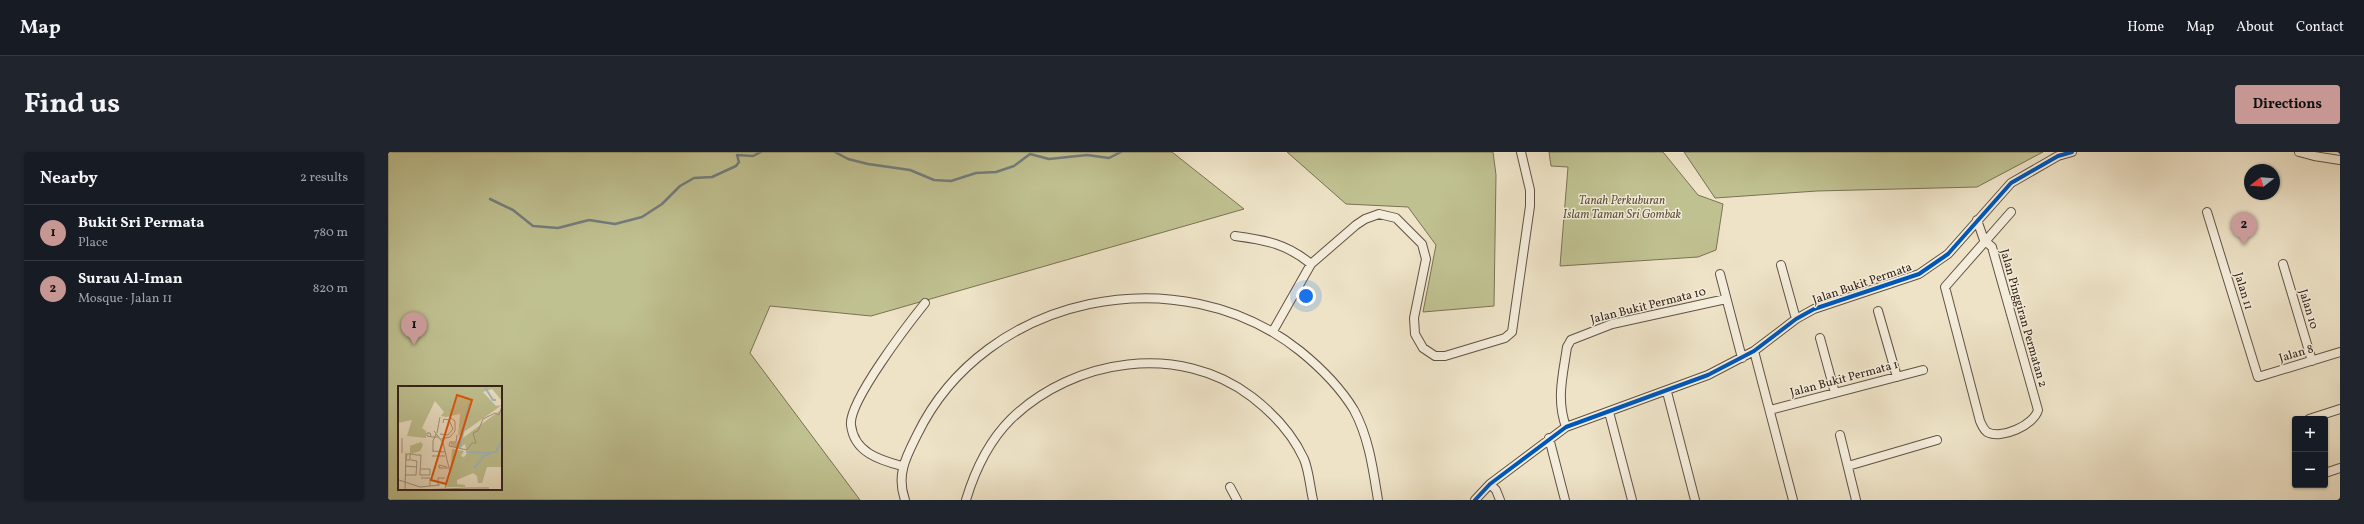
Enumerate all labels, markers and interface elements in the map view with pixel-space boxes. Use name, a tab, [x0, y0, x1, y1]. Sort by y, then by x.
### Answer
text: Map	[20, 15, 61, 41]
text: Home	[2127, 18, 2164, 37]
text: Map	[2186, 18, 2214, 37]
text: About	[2236, 18, 2274, 37]
text: Contact	[2296, 18, 2344, 37]
text: Find us	[24, 85, 120, 124]
button: Directions	[2235, 85, 2340, 124]
north arrow	[2244, 164, 2280, 200]
text: Nearby	[40, 167, 98, 190]
text: 2 results	[300, 169, 348, 187]
park label: Tanah Perkuburan Islam Taman Sri Gombak	[1563, 193, 1682, 223]
pin: 2	[2231, 212, 2257, 245]
text: Bukit Sri Permata	[78, 213, 204, 234]
text: 1	[50, 224, 56, 242]
text: 780 m	[314, 224, 348, 242]
text: Place	[78, 234, 108, 252]
street label: Jalan Pinggiran Permatan 2	[1996, 247, 2050, 389]
street label: Jalan Bukit Permata	[1810, 259, 1914, 308]
text: Surau Al-Iman	[78, 269, 183, 290]
street label: Jalan 11	[2230, 271, 2256, 312]
text: 2	[50, 280, 56, 298]
text: 820 m	[313, 280, 348, 298]
street label: Jalan Bukit Permata 10	[1589, 284, 1708, 328]
your location	[1296, 286, 1316, 306]
street label: Jalan 10	[2294, 287, 2322, 331]
text: Mosque · Jalan 11	[78, 290, 172, 308]
pin: 1	[401, 312, 427, 345]
street label: Jalan 8	[2277, 341, 2315, 367]
street label: Jalan Bukit Permata 1	[1788, 357, 1900, 401]
inset map	[398, 386, 502, 490]
map controls	[2292, 416, 2328, 488]
button: +	[2292, 416, 2328, 452]
button: −	[2292, 452, 2328, 488]

